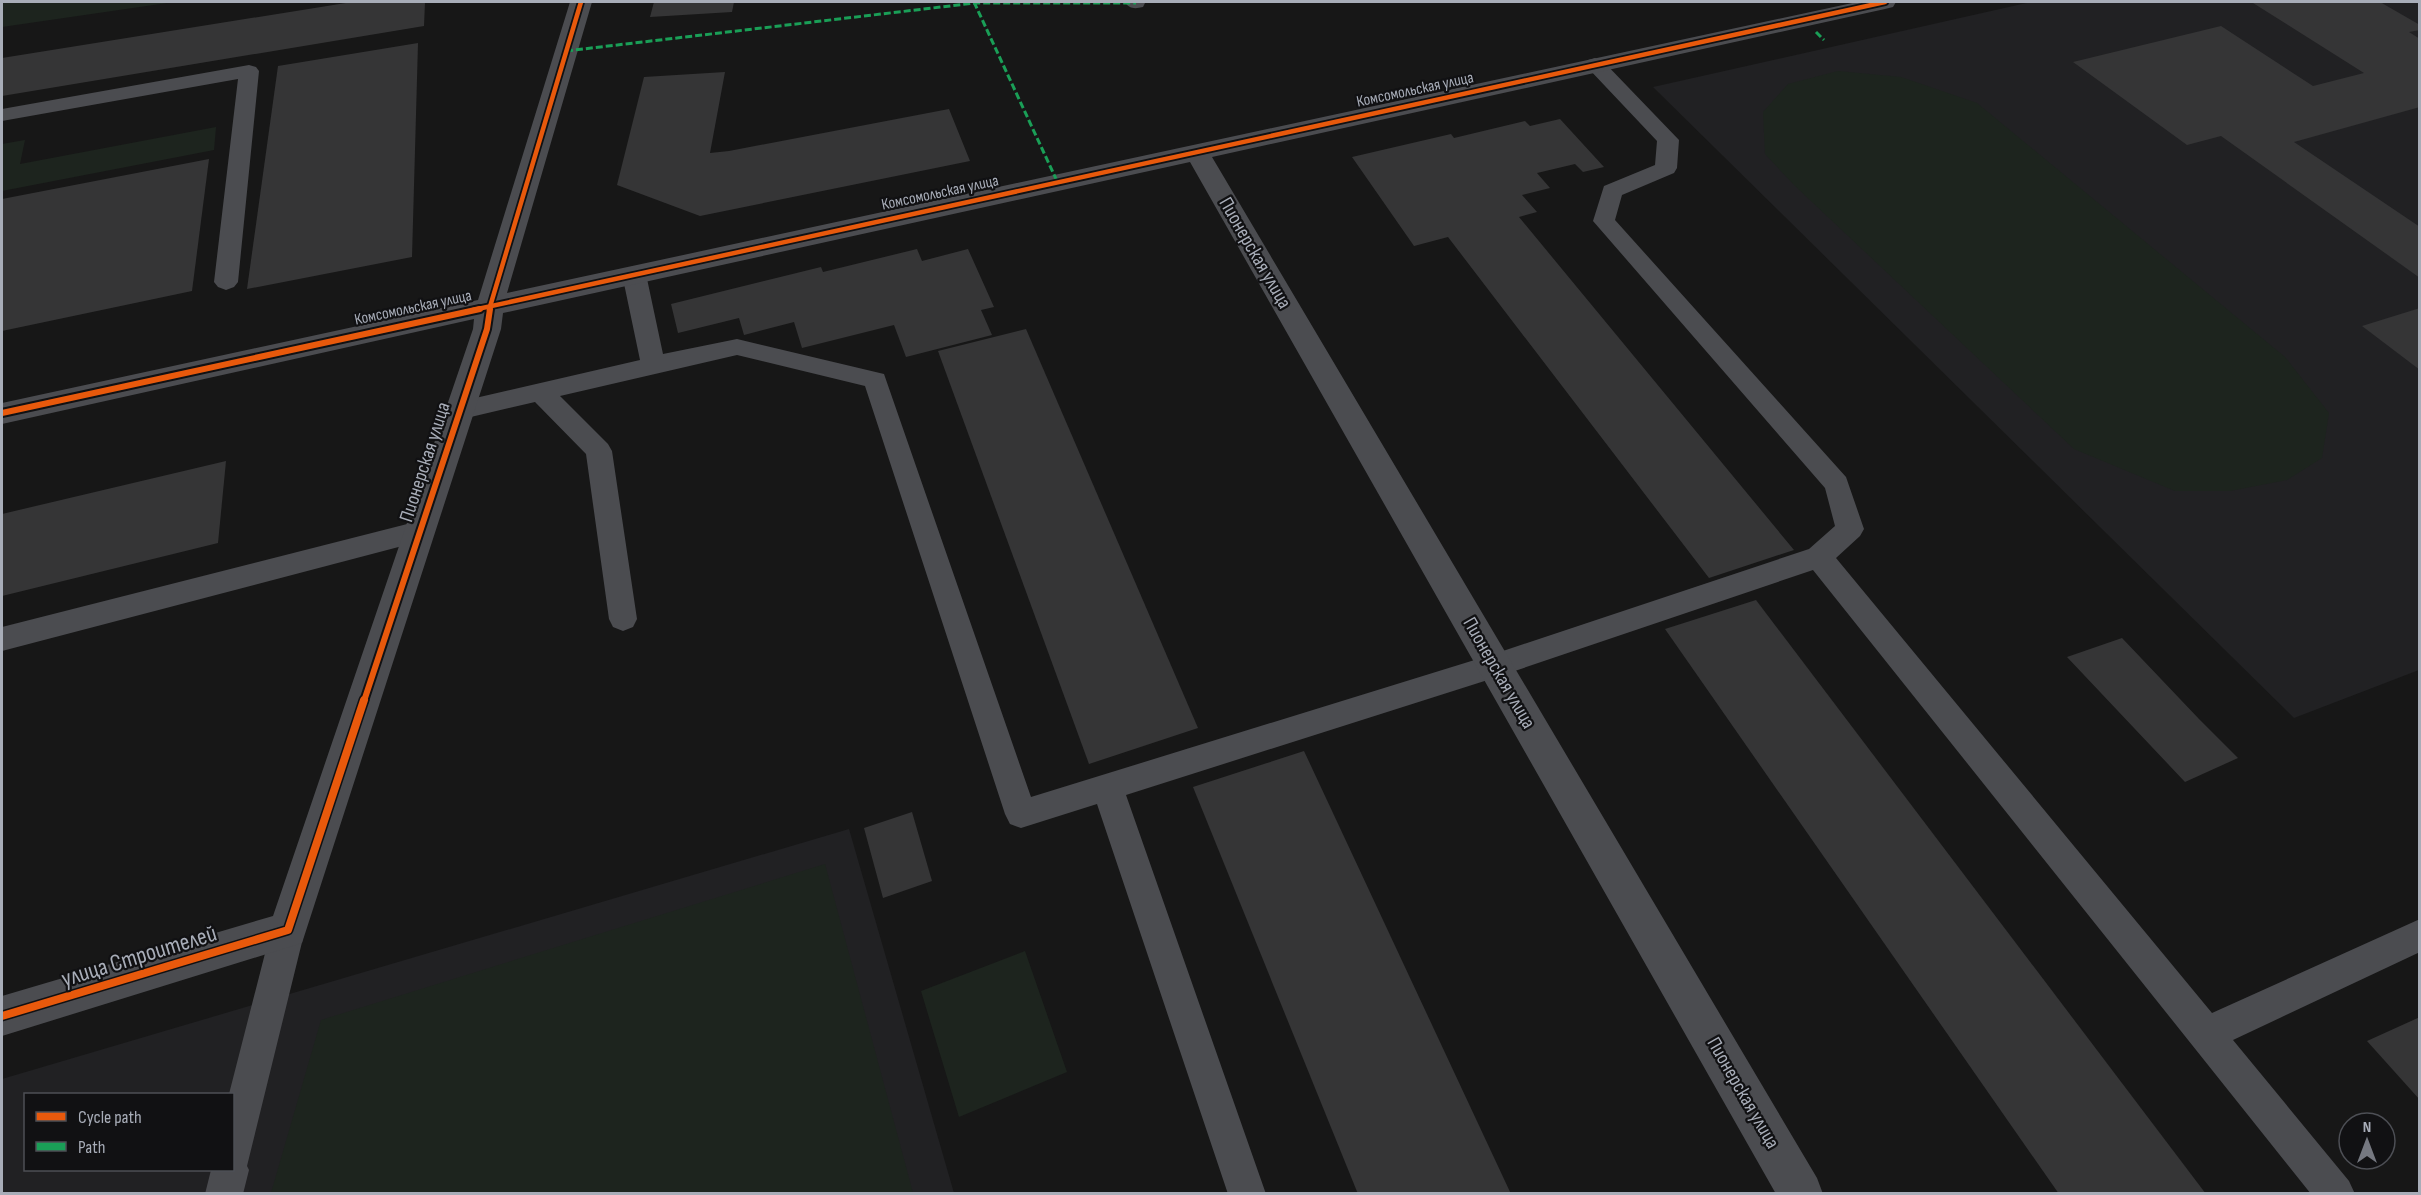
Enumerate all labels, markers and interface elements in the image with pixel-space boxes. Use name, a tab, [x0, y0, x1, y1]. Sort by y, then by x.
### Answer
street label: Комсомольская улица	[1355, 68, 1475, 112]
street label: Комсомольская улица	[880, 171, 1000, 215]
street label: Пионерская улица	[1213, 193, 1297, 313]
street label: Комсомольская улица	[353, 286, 473, 330]
street label: Пионерская улица	[394, 399, 456, 525]
street label: Пионерская улица	[1457, 613, 1541, 733]
street label: улица Строителей	[58, 919, 220, 993]
street label: Пионерская улица	[1701, 1033, 1785, 1153]
legend	[24, 1093, 234, 1171]
text: Cycle path	[78, 1107, 142, 1128]
north arrow	[2337, 1111, 2397, 1171]
text: N	[2363, 1118, 2371, 1137]
text: Path	[78, 1137, 106, 1158]

